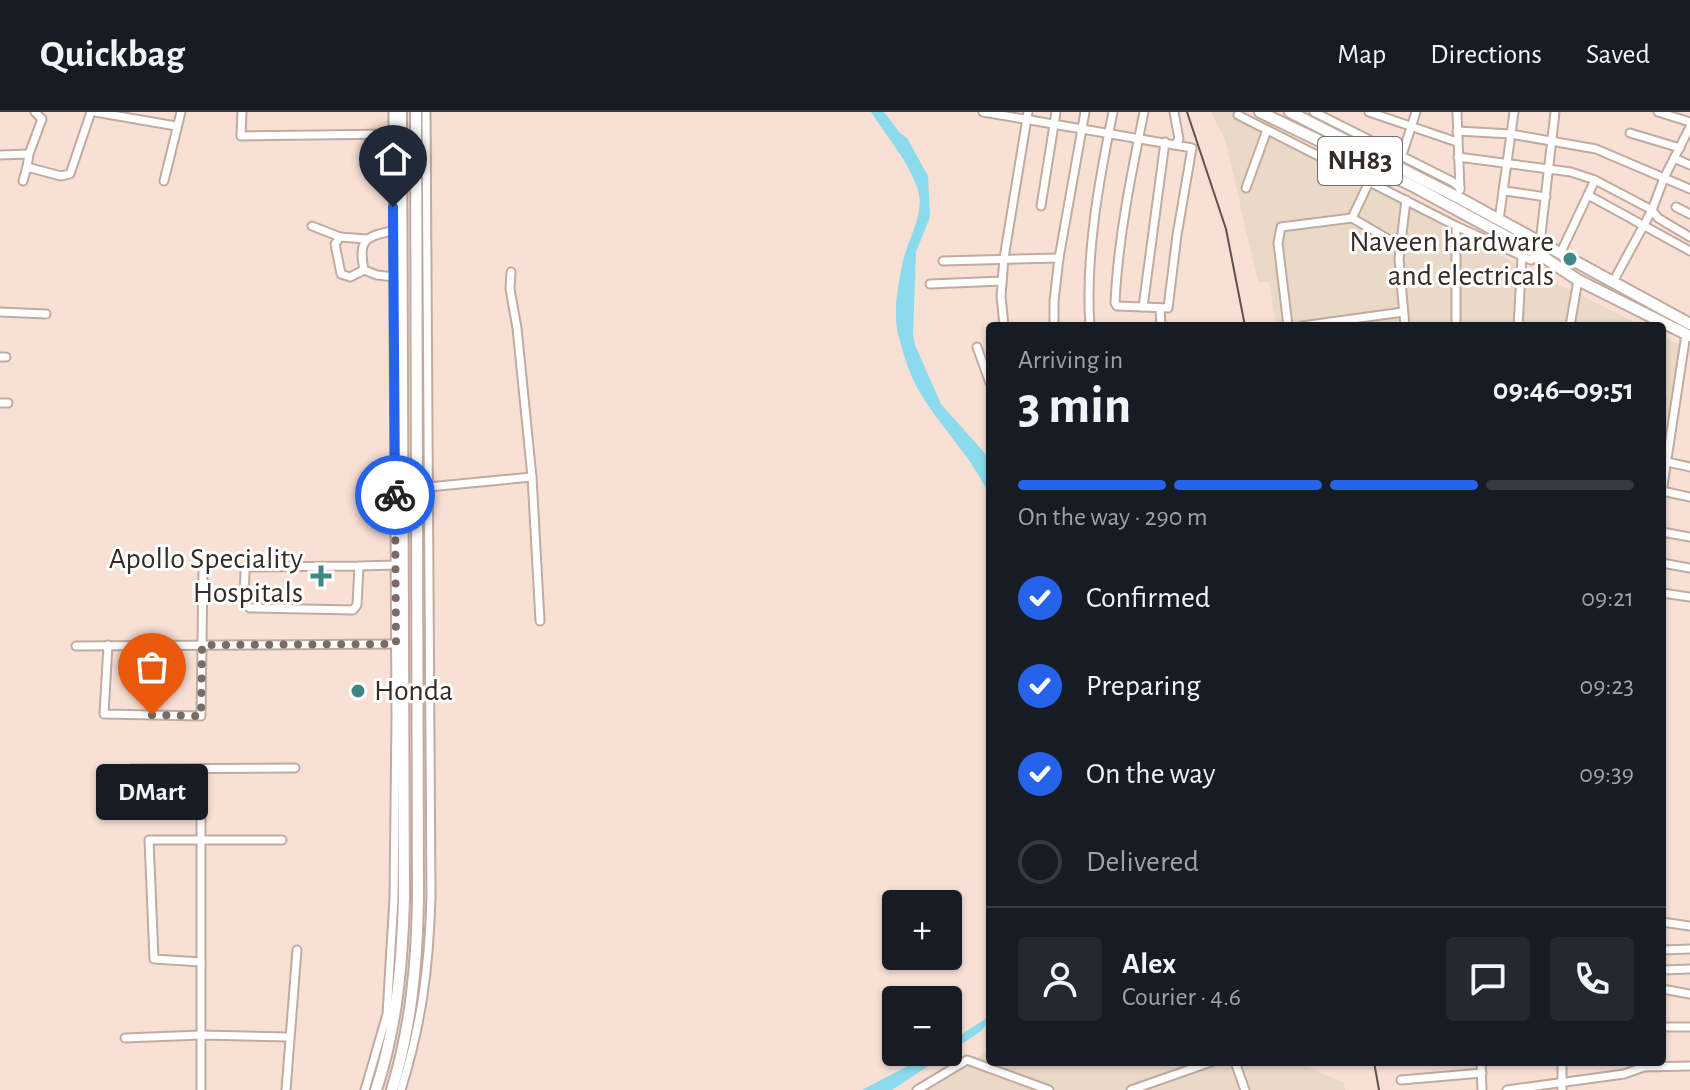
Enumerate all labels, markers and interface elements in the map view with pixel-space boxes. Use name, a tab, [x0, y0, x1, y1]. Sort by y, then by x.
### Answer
text: Quickbag	[40, 36, 185, 74]
text: Map	[1337, 41, 1386, 69]
text: Directions	[1430, 41, 1542, 69]
text: Saved	[1586, 41, 1650, 69]
pin	[359, 125, 427, 207]
icon: home	[371, 137, 415, 181]
road number: NH83	[1318, 137, 1402, 185]
place label: Naveen hardware and electricals	[1349, 227, 1554, 291]
marker: Naveen hardware and electricals	[1561, 250, 1579, 268]
text: Arriving in	[1018, 347, 1123, 373]
text: 09:46–09:51	[1493, 375, 1634, 405]
text: 3 min	[1018, 380, 1131, 432]
courier	[355, 455, 435, 535]
icon: bike	[373, 473, 417, 517]
text: On the way · 290 m	[1018, 504, 1208, 530]
place label: Apollo Speciality Hospitals	[109, 544, 303, 608]
marker: Apollo Speciality Hospitals	[310, 565, 332, 587]
icon: check	[1018, 576, 1062, 620]
text: Confirmed	[1086, 583, 1210, 613]
text: 09:21	[1581, 585, 1634, 611]
pin	[118, 633, 186, 715]
icon: bag	[130, 645, 174, 689]
icon: check	[1018, 664, 1062, 708]
text: Preparing	[1086, 671, 1201, 701]
text: 09:23	[1580, 673, 1634, 699]
place label: Honda	[374, 676, 453, 706]
marker: Honda	[349, 682, 367, 700]
icon: check	[1018, 752, 1062, 796]
text: On the way	[1086, 759, 1215, 789]
text: 09:39	[1579, 761, 1634, 787]
callout: DMart	[96, 763, 208, 819]
text: DMart	[118, 779, 186, 805]
text: Delivered	[1086, 847, 1199, 877]
map controls	[882, 890, 962, 1066]
button: +	[882, 890, 962, 970]
button: person	[1018, 937, 1102, 1021]
button: chat	[1446, 937, 1530, 1021]
button: phone	[1550, 937, 1634, 1021]
text: Alex	[1122, 949, 1176, 979]
text: Courier · 4.6	[1122, 984, 1241, 1010]
button: −	[882, 986, 962, 1066]

